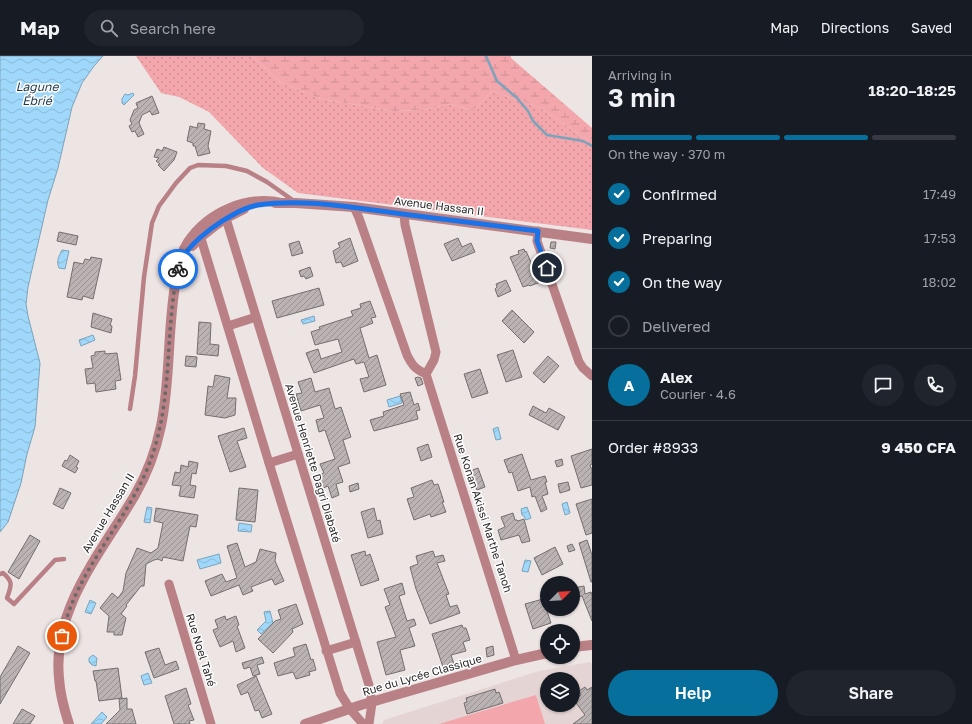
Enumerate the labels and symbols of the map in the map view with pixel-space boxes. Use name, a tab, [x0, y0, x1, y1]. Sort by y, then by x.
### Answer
water label: Lagune Ébrié	[16, 79, 59, 108]
street label: Avenue Hassan II	[393, 194, 485, 217]
courier	[158, 249, 198, 289]
pin	[530, 251, 564, 285]
street label: Avenue Henriette Dagri Diabaté	[283, 382, 344, 544]
street label: Rue Konan Akissi Marthe Tanoh	[452, 432, 515, 594]
street label: Avenue Hassan II	[79, 471, 136, 555]
north arrow	[540, 576, 580, 616]
street label: Rue Noel Tahé	[184, 612, 219, 688]
pin	[45, 619, 79, 653]
street label: Rue du Lycée Classique	[361, 651, 483, 698]

